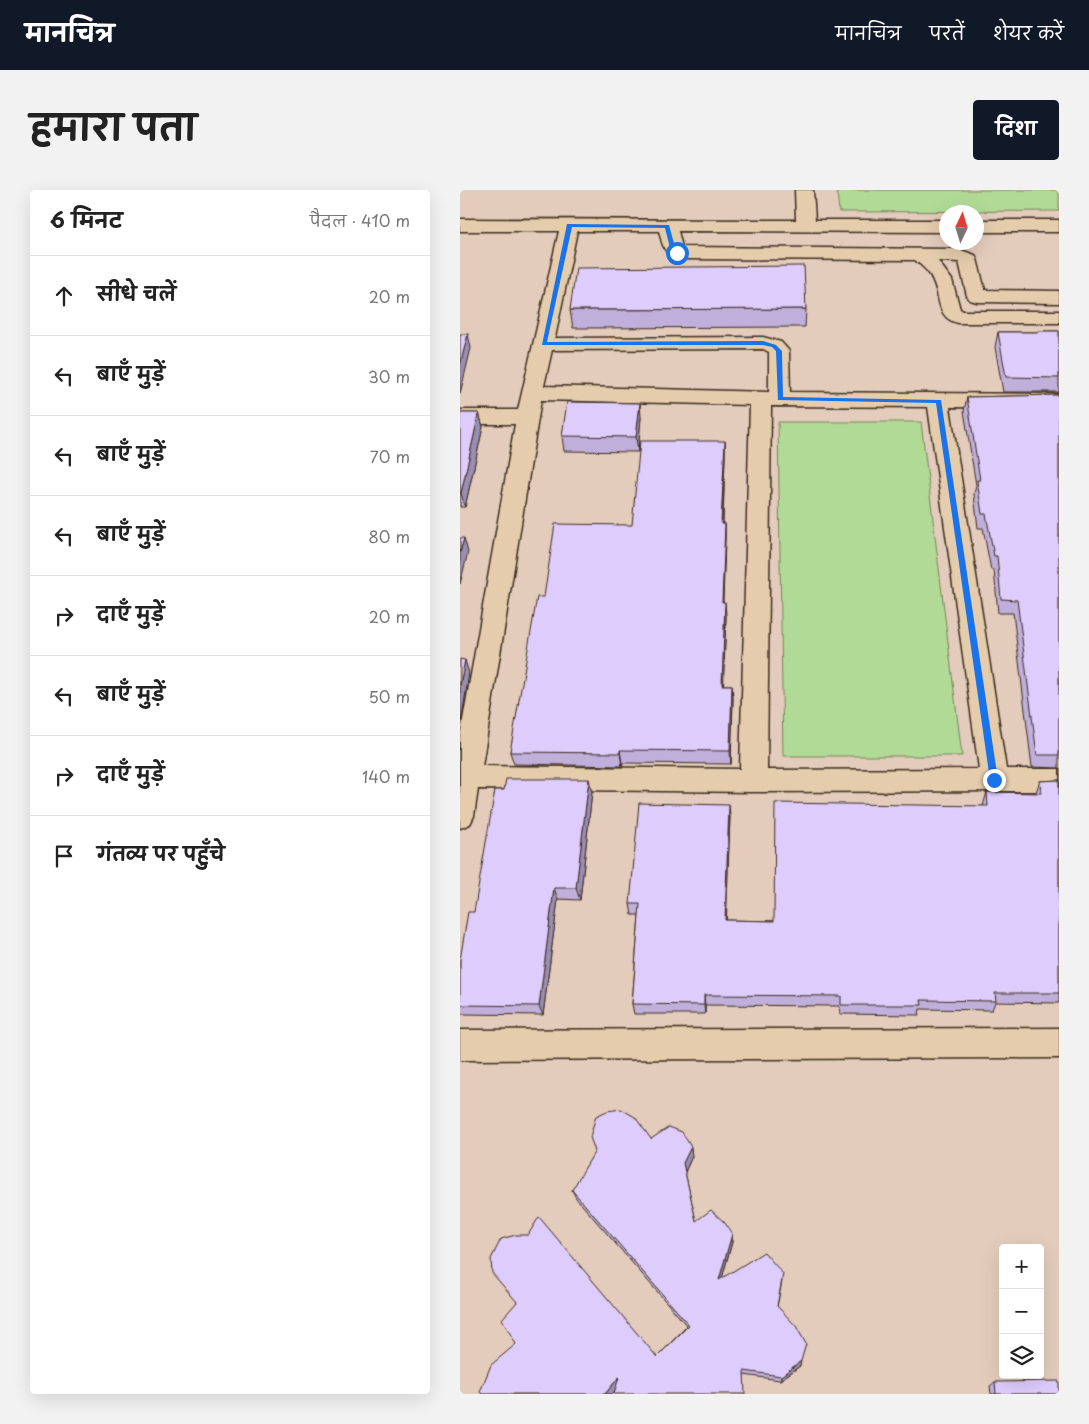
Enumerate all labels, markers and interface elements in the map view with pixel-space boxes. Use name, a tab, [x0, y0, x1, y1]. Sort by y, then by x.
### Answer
text: मानचित्र	[25, 14, 114, 50]
text: मानचित्र	[835, 19, 901, 46]
text: परतें	[929, 19, 965, 46]
text: शेयर करें	[993, 19, 1064, 46]
text: हमारा पता	[30, 99, 197, 152]
button: दिशा	[973, 100, 1059, 160]
text: 6 मिनट	[50, 203, 123, 235]
north arrow	[939, 205, 984, 250]
text: पैदल · 410 m	[310, 208, 410, 232]
route start	[666, 242, 689, 265]
text: सीधे चलें	[97, 279, 176, 307]
icon: ahead	[50, 282, 78, 310]
text: 20 m	[369, 284, 410, 308]
text: बाएँ मुड़ें	[97, 359, 165, 387]
icon: left	[50, 362, 78, 390]
text: 30 m	[368, 364, 410, 388]
text: बाएँ मुड़ें	[97, 439, 165, 467]
icon: left	[50, 442, 78, 470]
text: 70 m	[370, 444, 410, 468]
text: बाएँ मुड़ें	[97, 519, 165, 547]
icon: left	[50, 522, 78, 550]
text: 80 m	[368, 524, 410, 548]
text: दाएँ मुड़ें	[97, 599, 164, 627]
icon: right	[50, 602, 78, 630]
text: 20 m	[369, 604, 410, 628]
text: बाएँ मुड़ें	[97, 679, 165, 707]
icon: left	[50, 682, 78, 710]
text: 50 m	[369, 684, 410, 708]
text: दाएँ मुड़ें	[97, 759, 164, 787]
icon: right	[50, 762, 78, 790]
text: 140 m	[362, 764, 410, 788]
route end	[983, 769, 1006, 792]
text: गंतव्य पर पहुँचे	[97, 839, 225, 867]
icon: arrive	[50, 842, 78, 870]
map controls	[999, 1244, 1044, 1379]
button: +	[999, 1244, 1044, 1289]
button: −	[999, 1289, 1044, 1334]
button: layers	[999, 1334, 1044, 1379]

